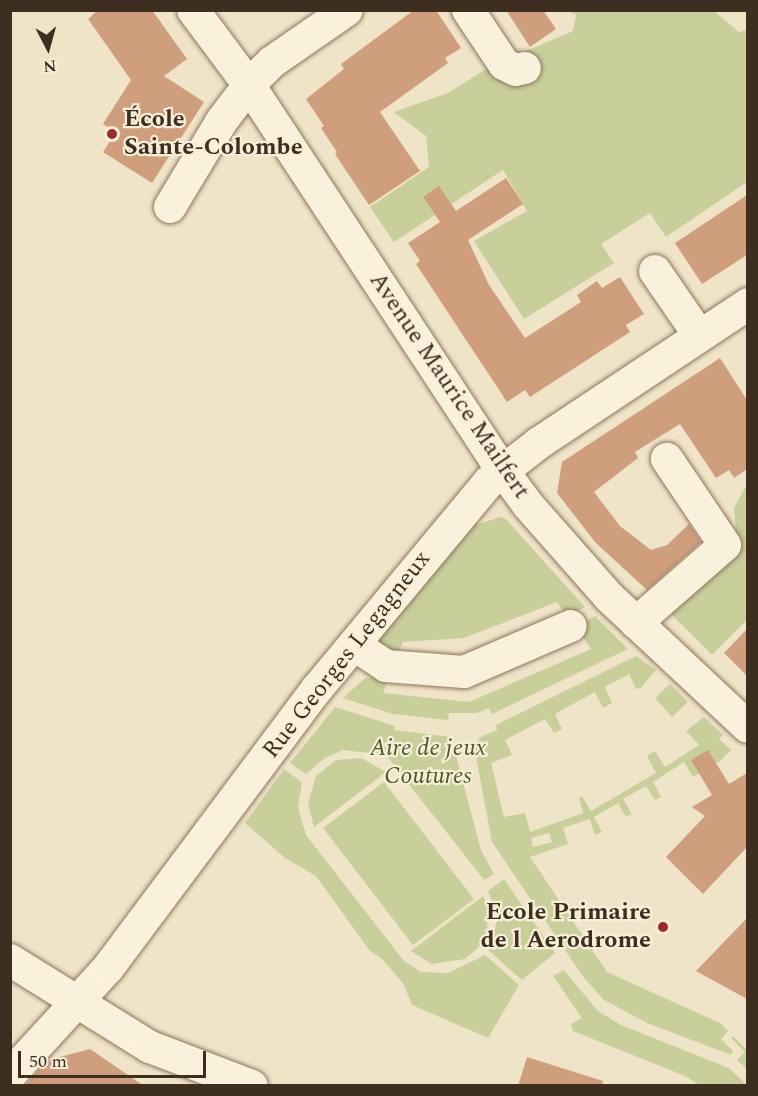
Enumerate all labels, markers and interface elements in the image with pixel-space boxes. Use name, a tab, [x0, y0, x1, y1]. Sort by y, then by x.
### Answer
north arrow	[18, 18, 78, 78]
text: N	[42, 53, 58, 79]
place label: École Sainte-Colombe	[124, 106, 303, 162]
marker: École Sainte-Colombe	[105, 127, 119, 141]
street label: Avenue Maurice Mailfert	[362, 267, 536, 505]
street label: Rue Georges Legagneux	[257, 546, 437, 764]
park label: Aire de jeux Coutures	[370, 735, 486, 791]
place label: Ecole Primaire de l Aerodrome	[481, 899, 651, 955]
marker: Ecole Primaire de l Aerodrome	[656, 920, 670, 934]
scale bar	[21, 1039, 208, 1077]
text: 50 m	[29, 1048, 67, 1075]

